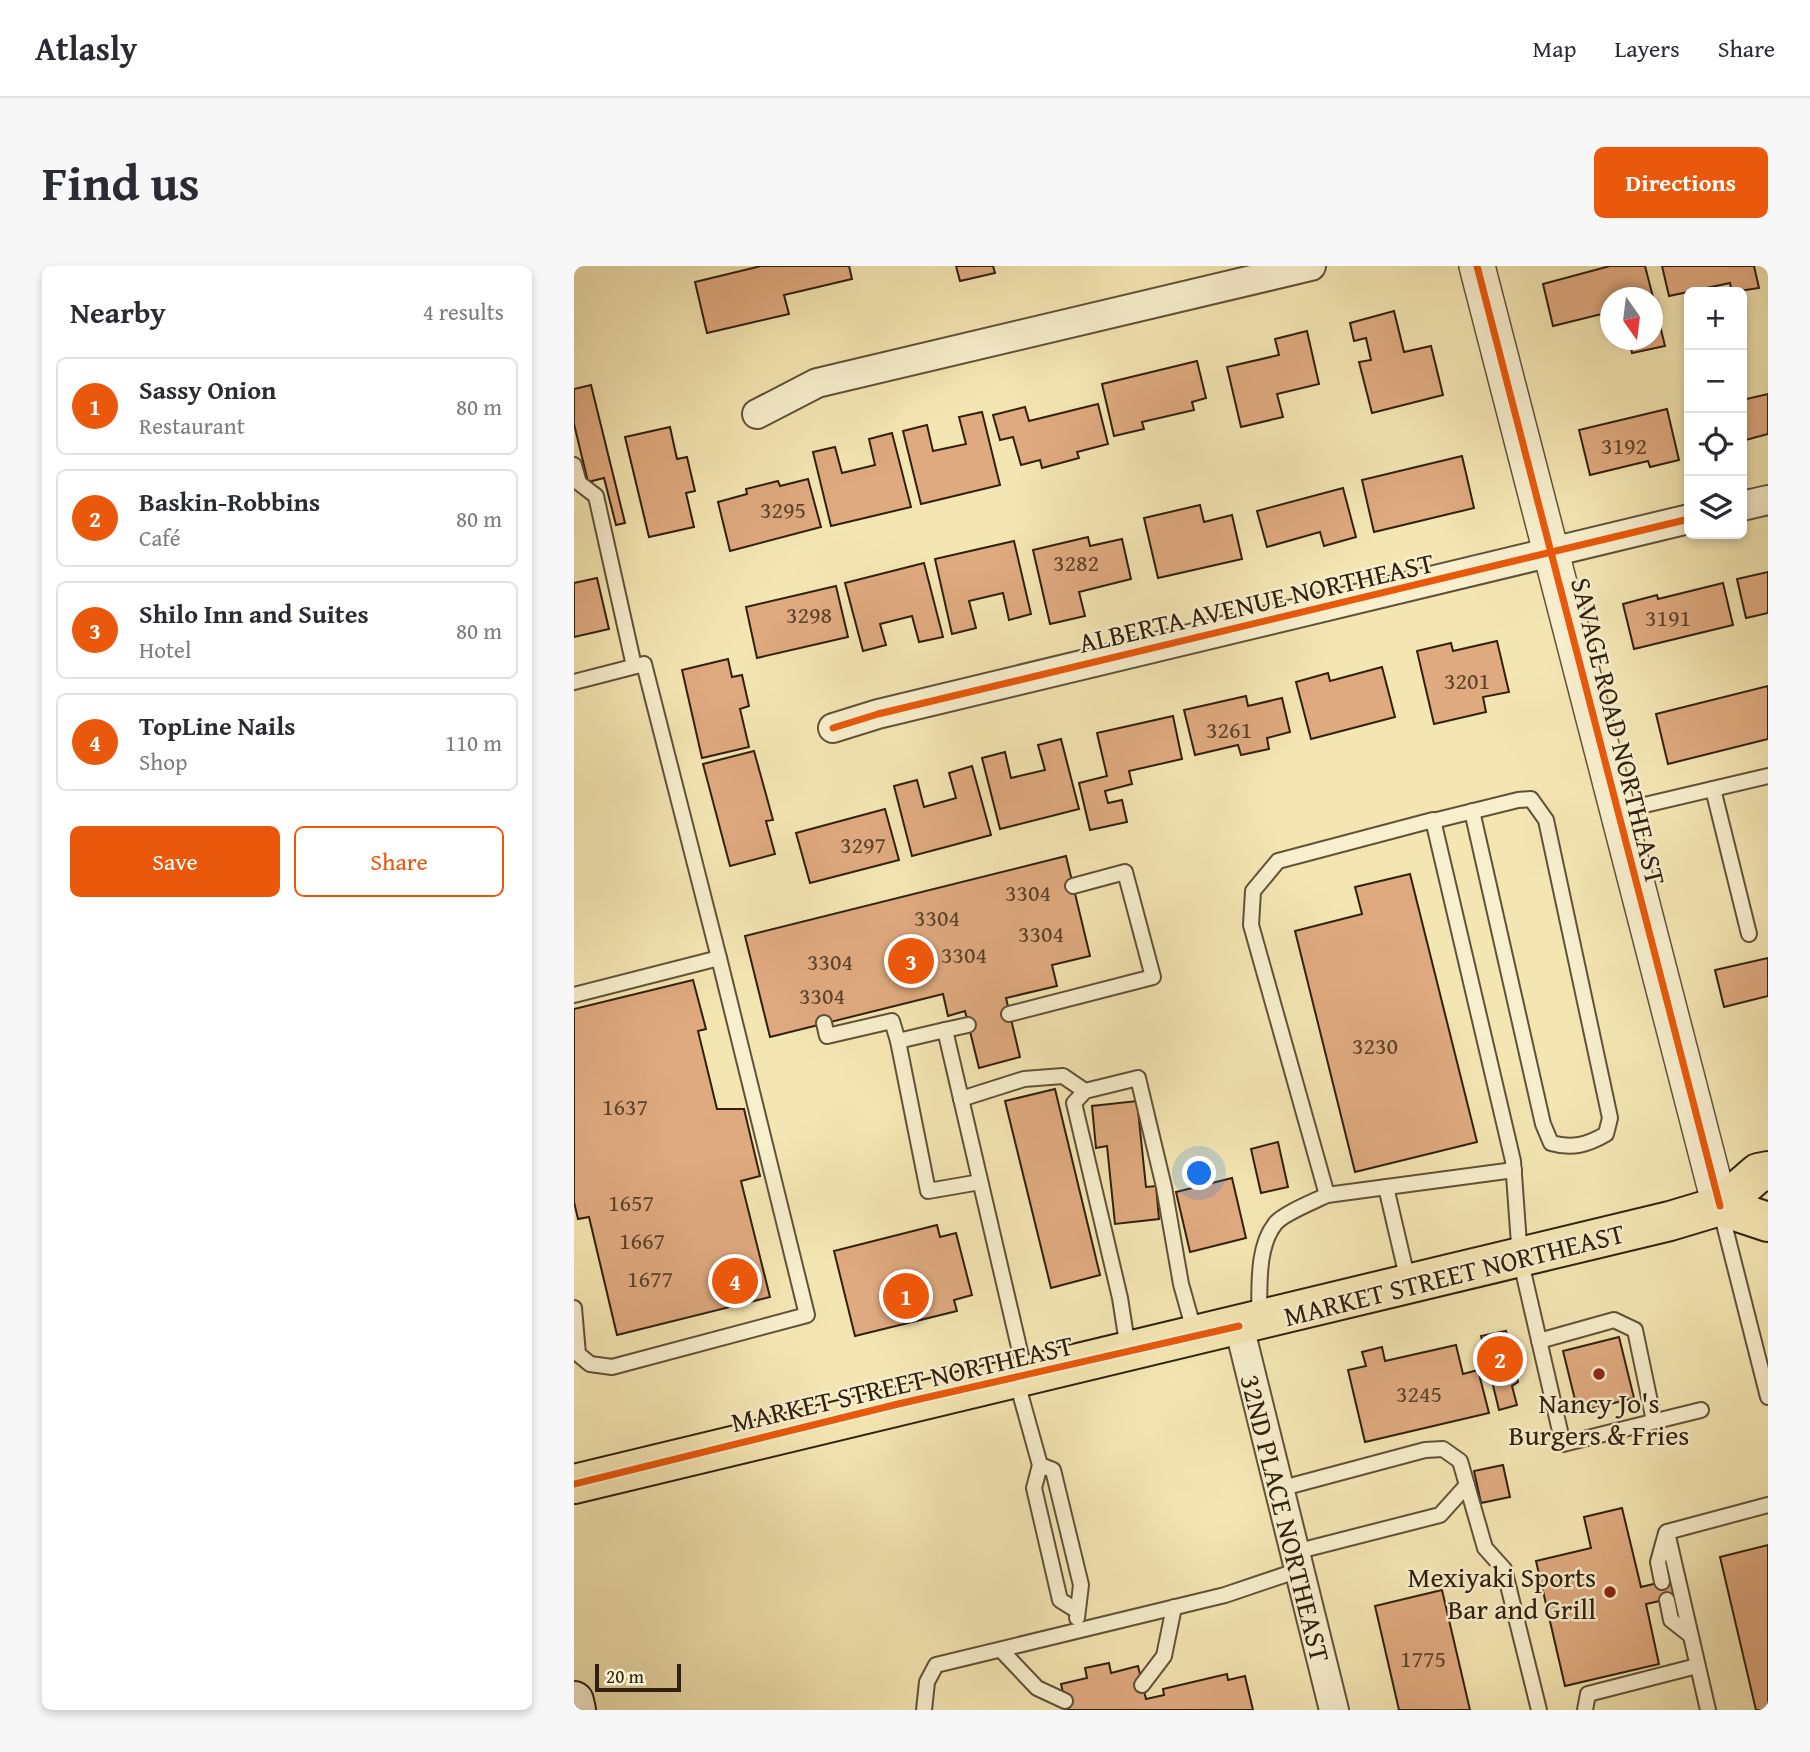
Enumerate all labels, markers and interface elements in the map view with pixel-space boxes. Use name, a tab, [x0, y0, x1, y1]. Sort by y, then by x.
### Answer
text: Atlasly	[35, 24, 137, 72]
text: Map	[1533, 31, 1576, 66]
text: Layers	[1614, 31, 1680, 66]
text: Share	[1718, 31, 1775, 66]
text: Find us	[42, 146, 200, 218]
button: Directions	[1594, 147, 1768, 218]
north arrow	[1600, 287, 1663, 350]
map controls	[1684, 287, 1747, 539]
button: +	[1684, 287, 1747, 350]
text: Nearby	[70, 290, 166, 334]
text: 4 results	[423, 295, 504, 328]
button: −	[1684, 350, 1747, 413]
text: Sassy Onion	[139, 370, 276, 409]
text: 1	[89, 390, 101, 423]
text: 80 m	[456, 390, 502, 423]
text: Restaurant	[139, 409, 245, 442]
button: locate	[1684, 413, 1747, 476]
house number: 3192	[1601, 428, 1647, 463]
button: layers	[1684, 476, 1747, 539]
text: Baskin-Robbins	[139, 482, 320, 521]
house number: 3295	[760, 492, 806, 527]
text: 2	[89, 502, 101, 535]
text: 80 m	[456, 502, 502, 535]
text: Café	[139, 521, 181, 554]
street label: ALBERTA AVENUE NORTHEAST	[1074, 541, 1438, 663]
house number: 3282	[1053, 545, 1099, 580]
street label: SAVAGE ROAD NORTHEAST	[1561, 573, 1677, 889]
text: Shilo Inn and Suites	[139, 594, 369, 633]
house number: 3298	[786, 597, 832, 632]
house number: 3191	[1645, 600, 1691, 635]
text: 3	[89, 614, 101, 647]
text: 80 m	[456, 614, 502, 647]
text: Hotel	[139, 633, 191, 666]
house number: 3201	[1444, 663, 1490, 698]
text: TopLine Nails	[139, 706, 295, 745]
house number: 3261	[1206, 712, 1252, 747]
text: 4	[89, 726, 101, 759]
text: 110 m	[445, 726, 502, 759]
text: Shop	[139, 745, 187, 778]
button: Save	[70, 826, 280, 897]
button: Share	[294, 826, 504, 897]
house number: 3297	[840, 827, 886, 862]
house number: 3304	[1005, 875, 1051, 910]
house number: 3304	[914, 900, 960, 935]
house number: 3304	[1018, 916, 1064, 951]
pin: 3	[888, 935, 934, 987]
house number: 3304	[941, 937, 987, 972]
house number: 3304	[807, 944, 853, 979]
house number: 3304	[799, 978, 845, 1013]
house number: 3230	[1352, 1028, 1398, 1063]
house number: 1637	[602, 1089, 648, 1124]
your location	[1182, 1156, 1216, 1190]
house number: 1657	[608, 1185, 654, 1220]
street label: MARKET STREET NORTHEAST	[1279, 1212, 1629, 1336]
house number: 1667	[619, 1223, 665, 1258]
pin: 4	[712, 1255, 758, 1307]
house number: 1677	[627, 1261, 673, 1296]
pin: 1	[883, 1270, 929, 1322]
street label: MARKET STREET NORTHEAST	[727, 1324, 1077, 1442]
pin: 2	[1477, 1333, 1523, 1385]
marker: Nancy Jo's Burgers & Fries	[1591, 1366, 1607, 1382]
street label: 32ND PLACE NORTHEAST	[1230, 1370, 1342, 1666]
house number: 3245	[1396, 1376, 1442, 1411]
place label: Nancy Jo's Burgers & Fries	[1509, 1382, 1689, 1455]
place label: Mexiyaki Sports Bar and Grill	[1408, 1556, 1596, 1629]
marker: Mexiyaki Sports Bar and Grill	[1602, 1584, 1618, 1600]
house number: 1775	[1400, 1641, 1446, 1676]
scale bar	[595, 1661, 681, 1693]
text: 20 m	[606, 1662, 644, 1690]

